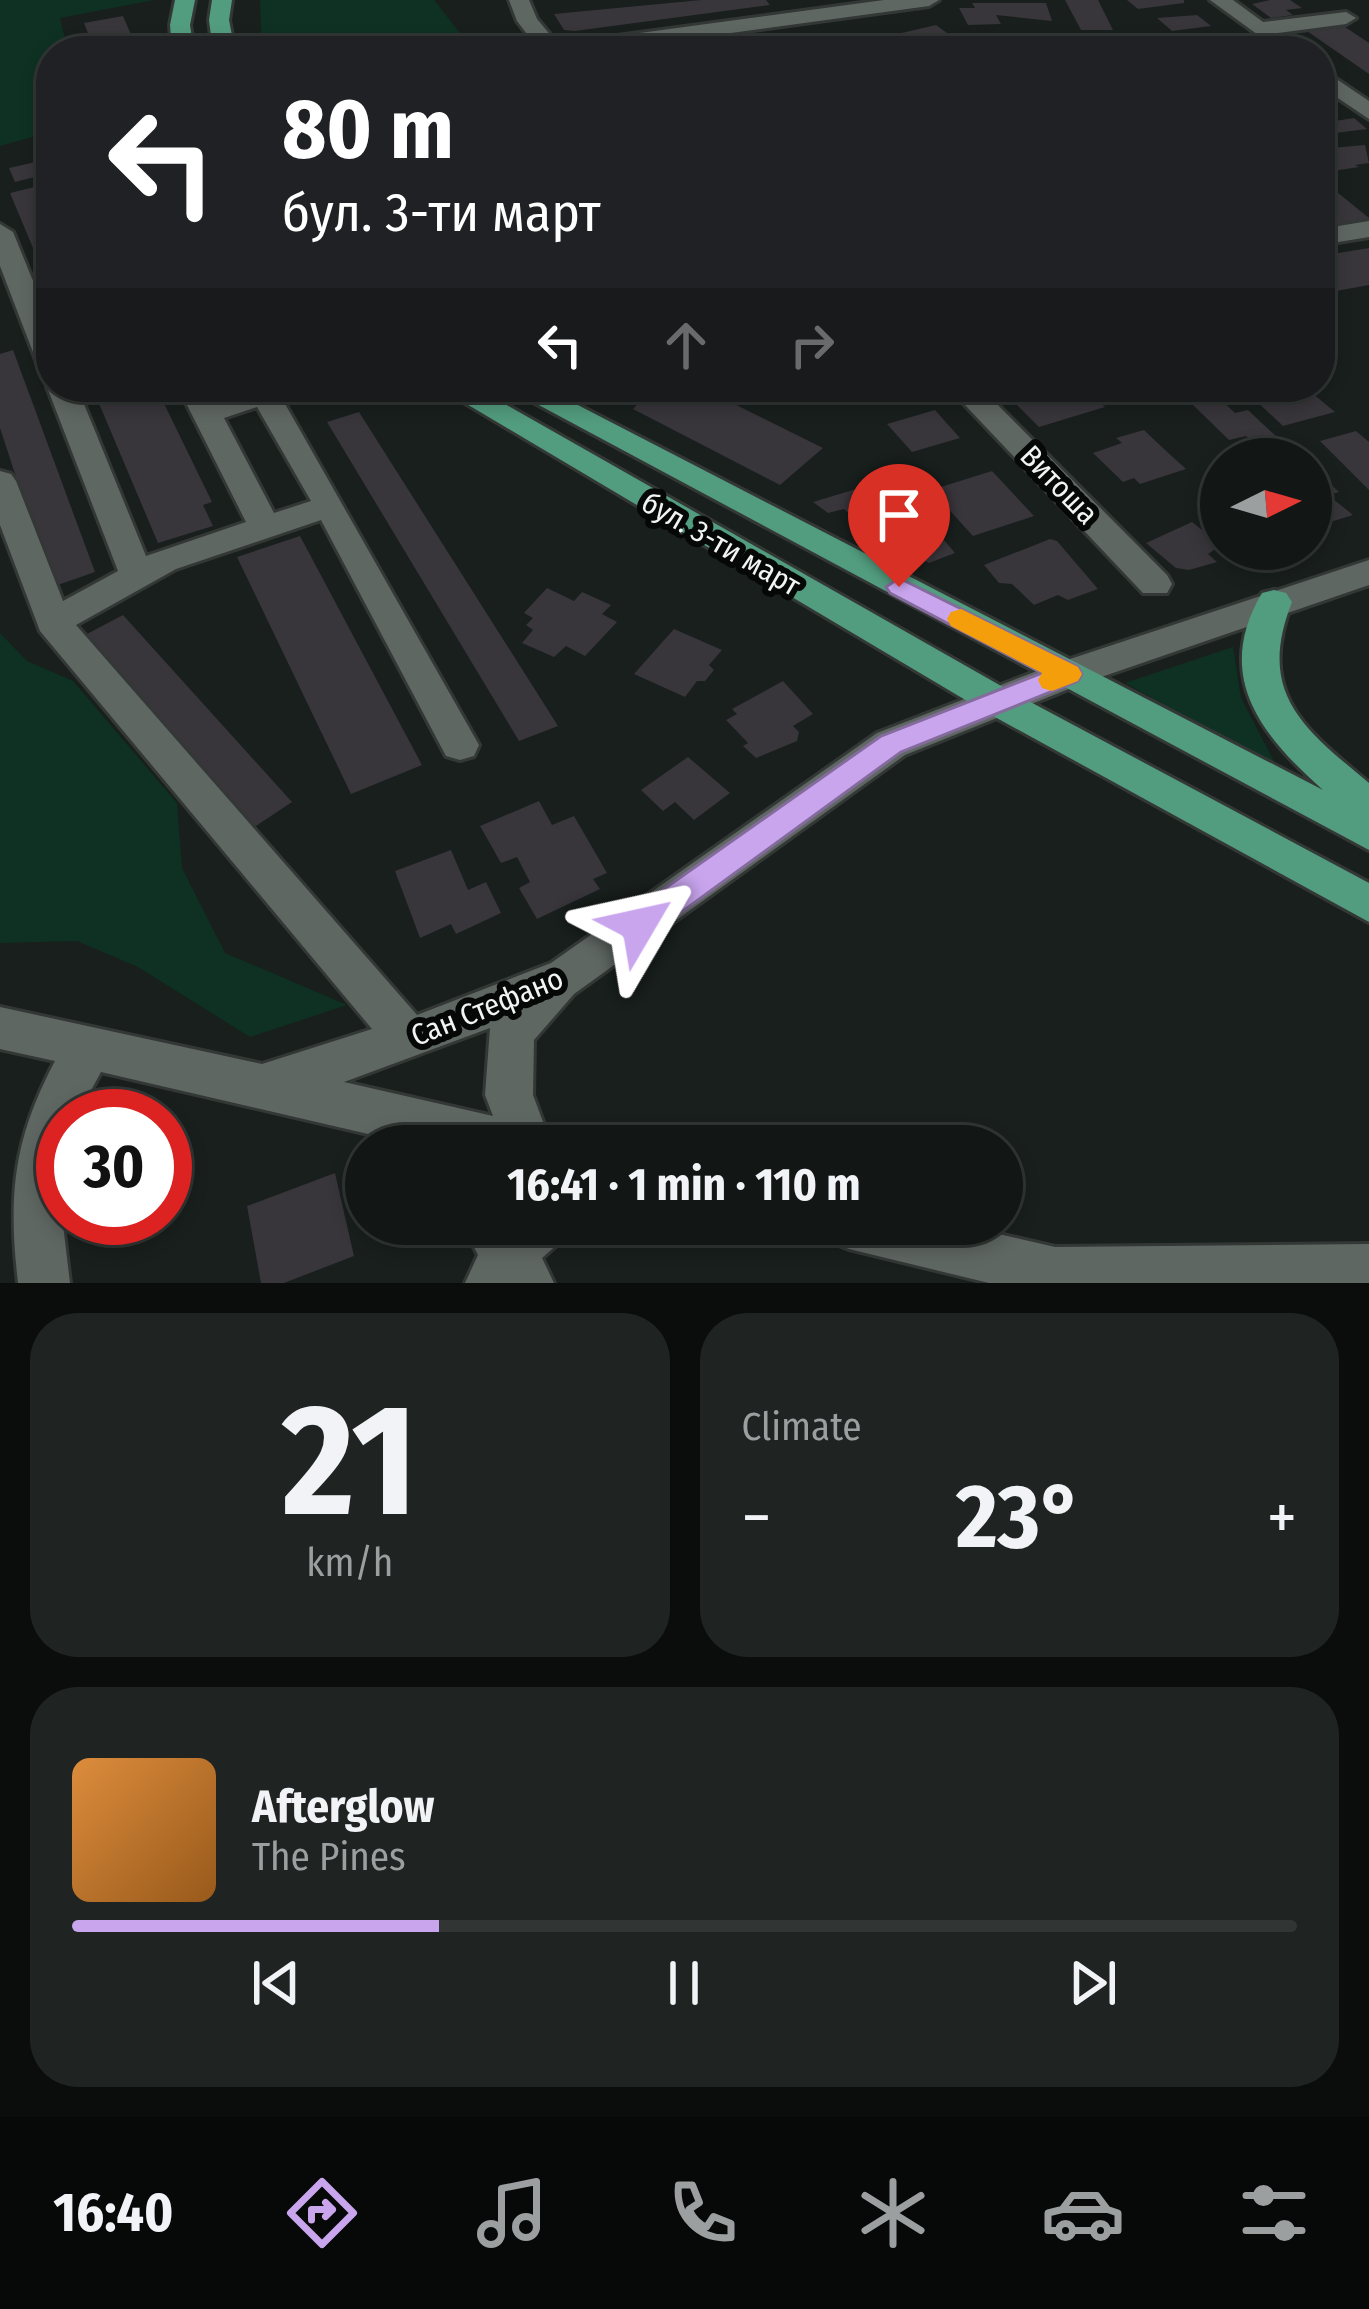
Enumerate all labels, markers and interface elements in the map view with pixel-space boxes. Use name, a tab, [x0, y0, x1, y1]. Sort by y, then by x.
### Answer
text: 80 m	[282, 79, 454, 180]
icon: left	[84, 84, 240, 240]
text: бул. 3-ти март	[282, 181, 601, 245]
icon: left	[527, 312, 593, 378]
icon: ahead	[653, 312, 719, 378]
icon: right	[779, 312, 845, 378]
street label: Витоша	[1013, 438, 1105, 532]
north arrow	[1200, 438, 1332, 570]
map controls	[1200, 438, 1332, 570]
pin	[848, 464, 950, 587]
icon: arrive	[866, 482, 932, 548]
street label: бул. 3-ти март	[635, 484, 807, 604]
position arrow	[576, 862, 702, 988]
street label: Сан Стефано	[406, 960, 568, 1054]
speed limit sign: 30	[36, 1089, 192, 1245]
text: 16:41 · 1 min · 110 m	[507, 1158, 861, 1212]
text: 21	[282, 1368, 418, 1555]
text: Climate	[742, 1404, 862, 1450]
text: 23°	[956, 1463, 1082, 1571]
text: −	[742, 1478, 771, 1557]
text: +	[1267, 1478, 1297, 1557]
text: km/h	[306, 1540, 393, 1586]
text: Afterglow	[252, 1780, 434, 1834]
text: The Pines	[252, 1834, 406, 1880]
icon: previous	[243, 1950, 309, 2016]
icon: pause	[651, 1950, 717, 2016]
icon: next	[1060, 1950, 1126, 2016]
icon: directions	[280, 2171, 364, 2255]
icon: music	[470, 2171, 554, 2255]
icon: phone	[661, 2171, 745, 2255]
icon: climate	[851, 2171, 935, 2255]
icon: car	[1041, 2171, 1125, 2255]
icon: filters	[1232, 2171, 1316, 2255]
text: 16:40	[53, 2181, 174, 2245]

